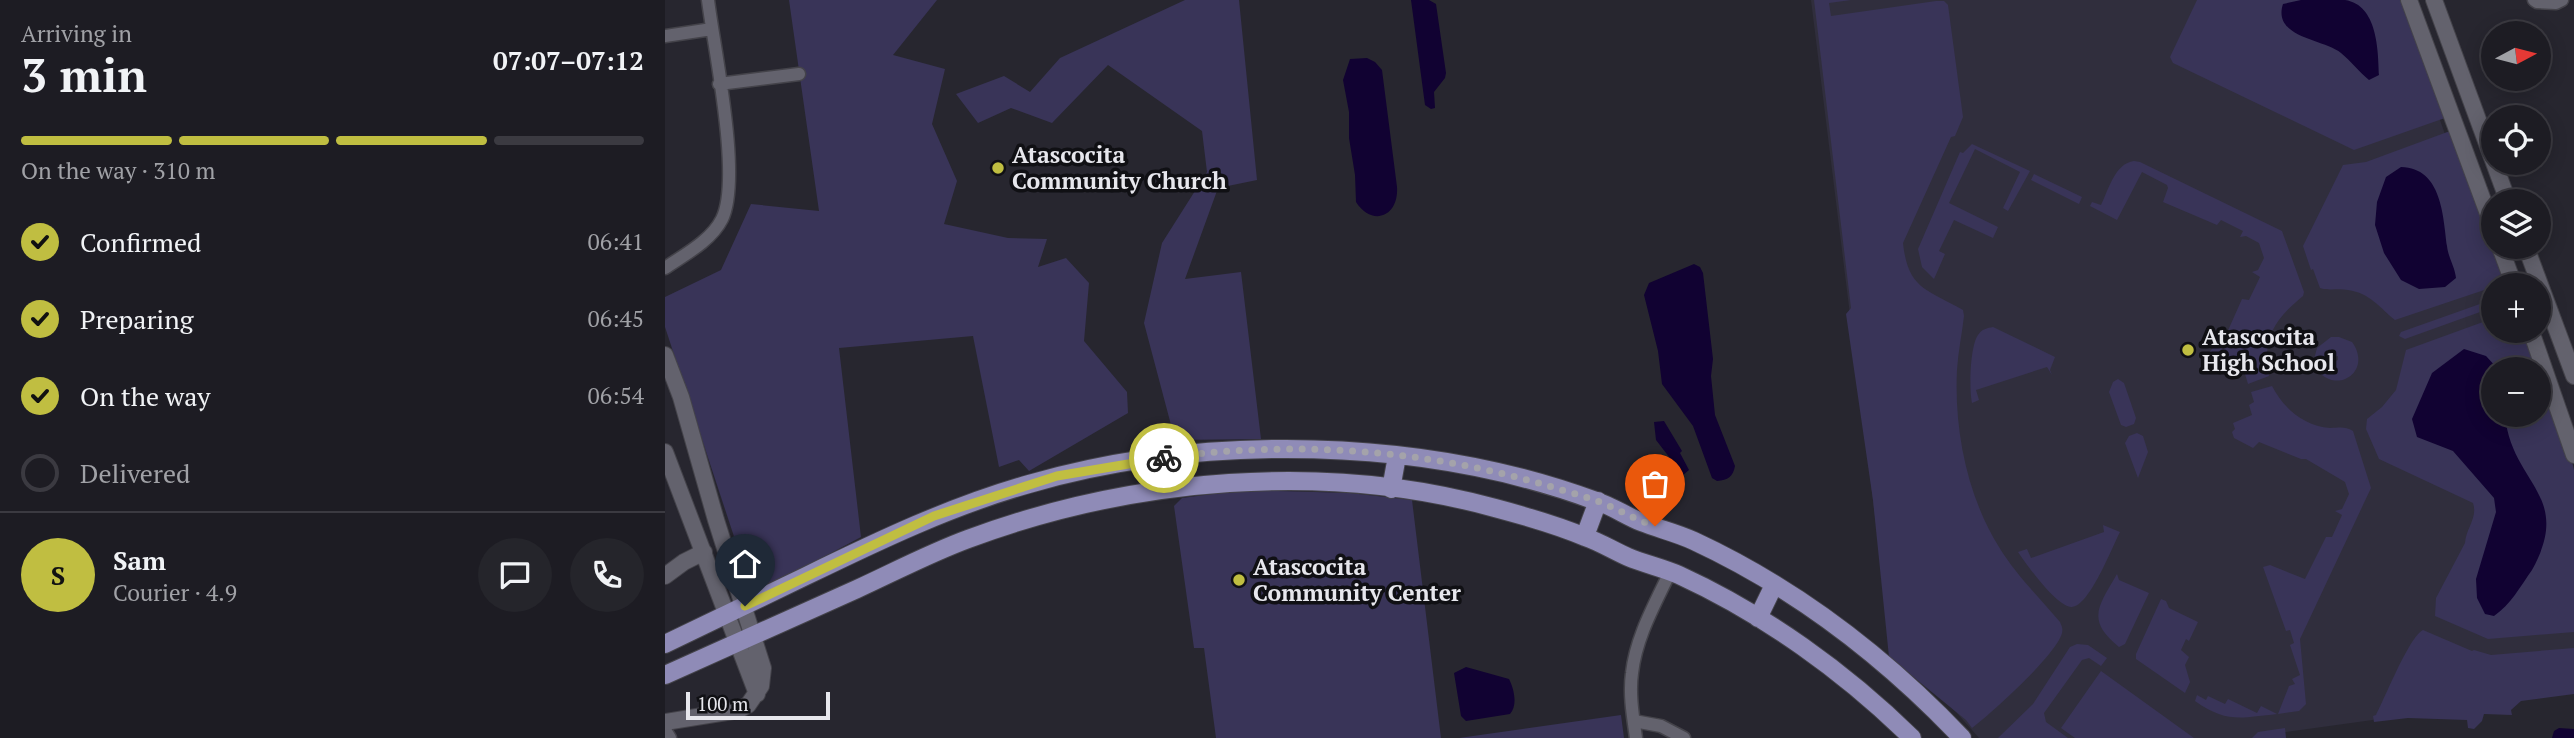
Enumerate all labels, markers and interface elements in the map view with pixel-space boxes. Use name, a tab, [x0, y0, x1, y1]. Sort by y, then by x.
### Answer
text: Arriving in	[21, 18, 132, 49]
north arrow	[2481, 21, 2551, 91]
map controls	[2481, 21, 2551, 427]
text: 07:07–07:12	[493, 43, 644, 77]
text: 3 min	[21, 44, 147, 105]
button: locate	[2481, 105, 2551, 175]
place label: Atascocita Community Church	[1012, 139, 1227, 196]
text: On the way · 310 m	[21, 155, 215, 186]
marker: Atascocita Community Church	[990, 160, 1006, 176]
button: layers	[2481, 189, 2551, 259]
icon: check	[21, 223, 59, 261]
text: Confirmed	[80, 225, 201, 259]
text: 06:41	[587, 226, 644, 257]
button: +	[2481, 273, 2551, 343]
icon: check	[21, 300, 59, 338]
text: Preparing	[80, 302, 193, 336]
text: 06:45	[587, 303, 644, 334]
place label: Atascocita High School	[2202, 321, 2335, 378]
marker: Atascocita High School	[2180, 342, 2196, 358]
button: −	[2481, 357, 2551, 427]
icon: check	[21, 377, 59, 415]
text: On the way	[80, 379, 211, 413]
text: 06:54	[587, 380, 644, 411]
courier	[1129, 423, 1199, 493]
icon: bike	[1145, 439, 1183, 477]
pin	[1625, 454, 1685, 526]
text: Delivered	[80, 456, 190, 490]
icon: bag	[1636, 465, 1674, 503]
pin	[715, 534, 775, 606]
button: chat	[478, 538, 552, 612]
button: phone	[570, 538, 644, 612]
text: Sam	[113, 543, 166, 577]
icon: home	[726, 545, 764, 583]
place label: Atascocita Community Center	[1253, 551, 1461, 608]
text: S	[51, 558, 65, 592]
marker: Atascocita Community Center	[1231, 572, 1247, 588]
text: Courier · 4.9	[113, 577, 237, 608]
scale bar	[686, 689, 829, 721]
text: 100 m	[697, 691, 748, 716]

